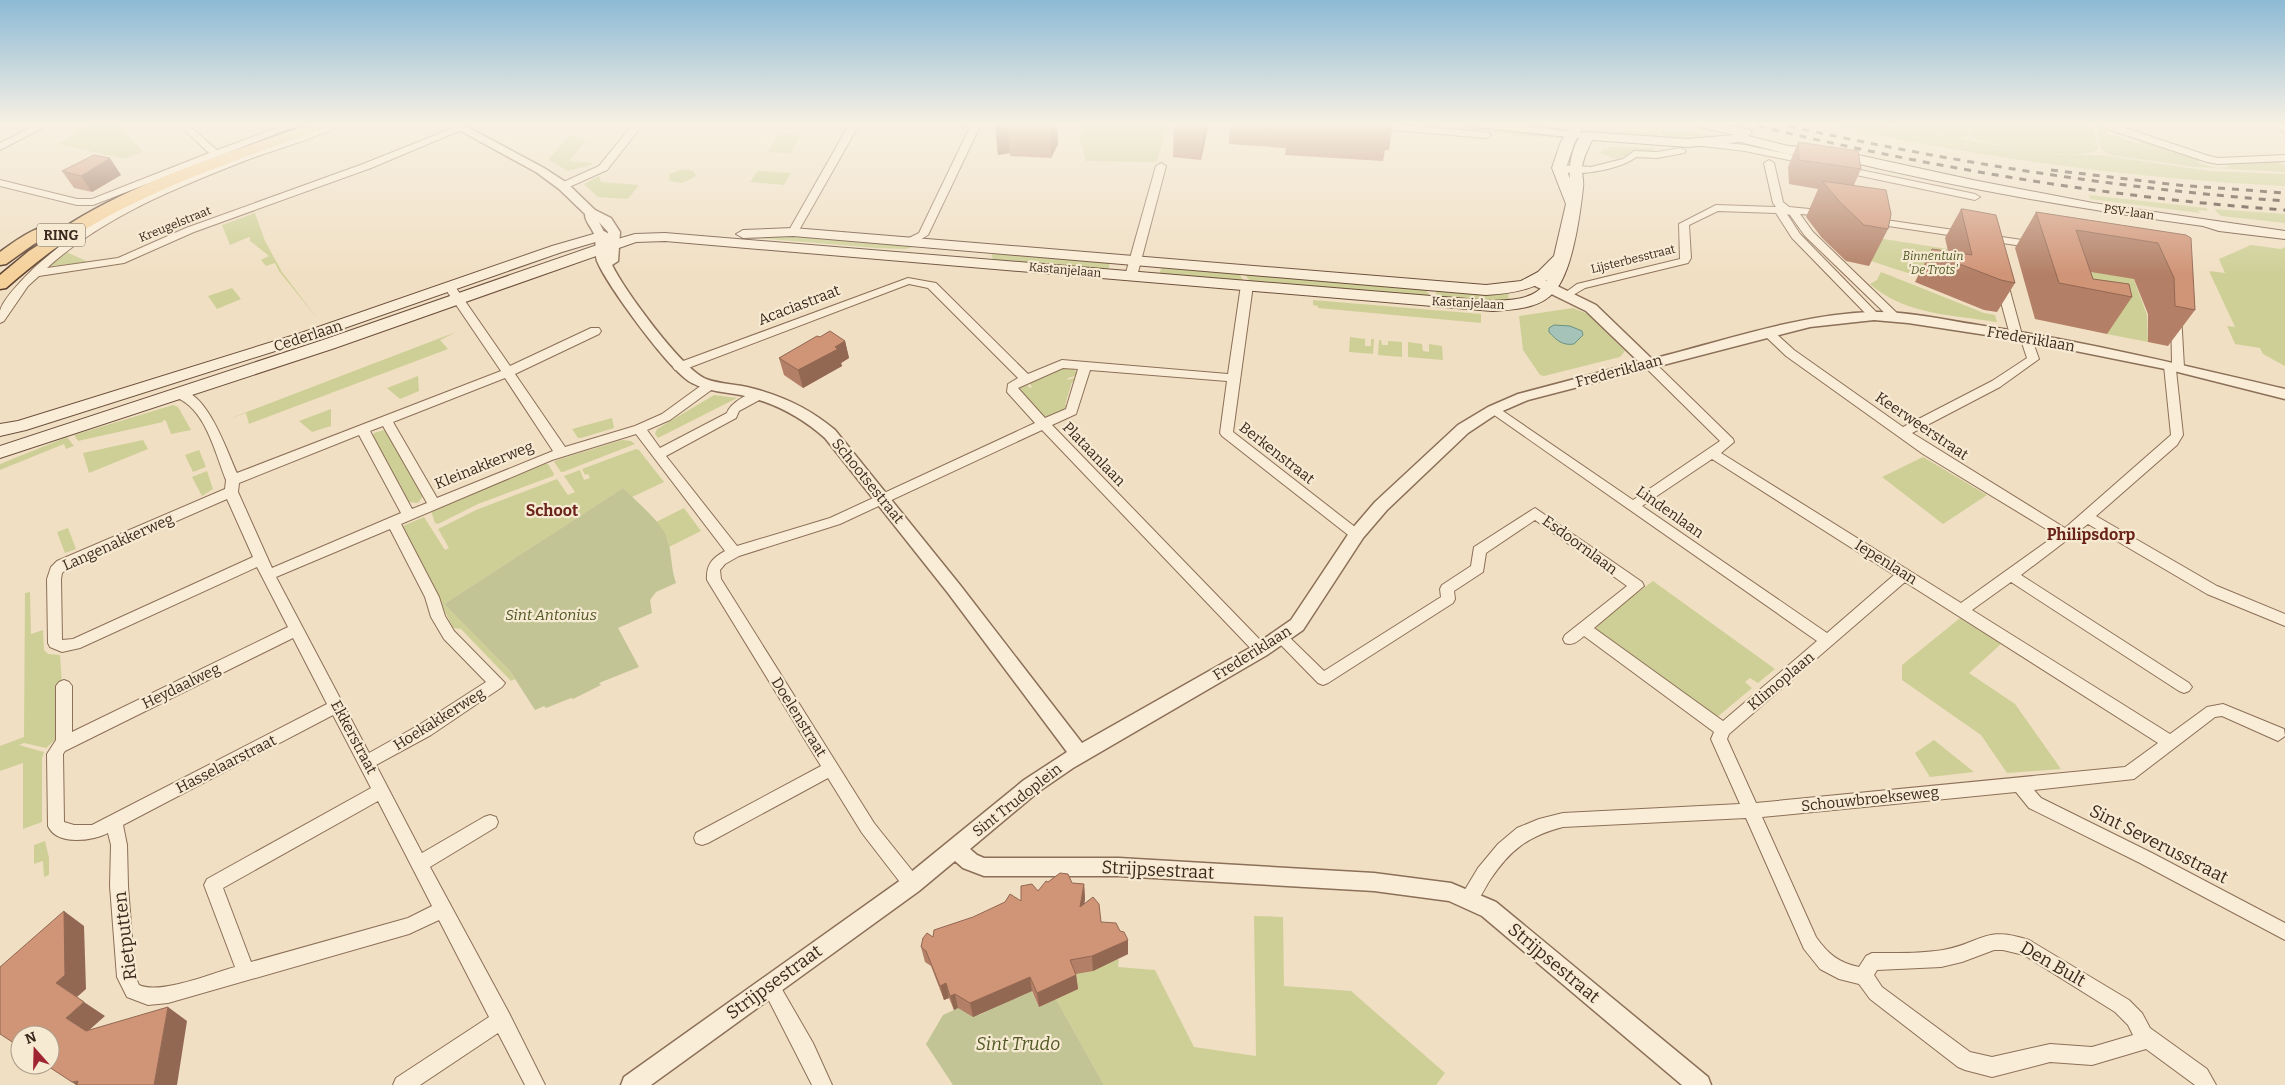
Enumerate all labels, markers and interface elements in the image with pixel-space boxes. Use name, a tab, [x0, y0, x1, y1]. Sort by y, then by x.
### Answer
street label: PSV-laan	[2103, 202, 2155, 223]
street label: Kreugelstraat	[137, 203, 214, 245]
road number: RING	[37, 224, 85, 246]
street label: Lijsterbesstraat	[1589, 242, 1677, 276]
park label: Binnentuin 'De Trots'	[1903, 249, 1963, 277]
street label: Kastanjelaan	[1028, 260, 1102, 280]
street label: Acaciastraat	[755, 281, 843, 329]
street label: Kastanjelaan	[1431, 294, 1505, 312]
street label: Cederlaan	[271, 316, 345, 356]
street label: Frederiklaan	[1986, 322, 2077, 356]
street label: Frederiklaan	[1574, 351, 1665, 391]
street label: Keerweerstraat	[1872, 388, 1972, 464]
street label: Plataanlaan	[1059, 418, 1129, 490]
street label: Berkenstraat	[1236, 418, 1319, 488]
street label: Schootsestraat	[828, 435, 908, 528]
street label: Kleinakkerweg	[432, 437, 536, 493]
street label: Lindenlaan	[1633, 482, 1708, 542]
district label: Schoot	[526, 501, 579, 520]
street label: Langenakkerweg	[60, 510, 176, 574]
street label: Esdoornlaan	[1539, 512, 1621, 579]
district label: Philipsdorp	[2047, 525, 2136, 544]
street label: Iepenlaan	[1852, 536, 1921, 588]
park label: Sint Antonius	[505, 606, 597, 624]
street label: Frederiklaan	[1210, 622, 1295, 684]
street label: Klimoplaan	[1744, 648, 1818, 714]
street label: Heydaalweg	[139, 659, 223, 713]
street label: Doelenstraat	[767, 674, 831, 760]
street label: Hoekakkerweg	[390, 684, 488, 754]
street label: Ekkerstraat	[327, 697, 381, 777]
street label: Hasselaarstraat	[173, 731, 280, 797]
street label: Sint Trudoplein	[969, 759, 1066, 840]
street label: Schouwbroekseweg	[1800, 783, 1940, 815]
street label: Sint Severusstraat	[2086, 800, 2232, 889]
street label: Strijpsestraat	[1101, 856, 1215, 884]
street label: Rietputten	[109, 890, 141, 982]
street label: Strijpsestraat	[1504, 918, 1605, 1008]
street label: Den Bult	[2016, 937, 2090, 992]
street label: Strijpsestraat	[722, 940, 827, 1024]
north arrow	[10, 1025, 60, 1075]
text: N	[23, 1028, 39, 1048]
park label: Sint Trudo	[976, 1033, 1060, 1055]

